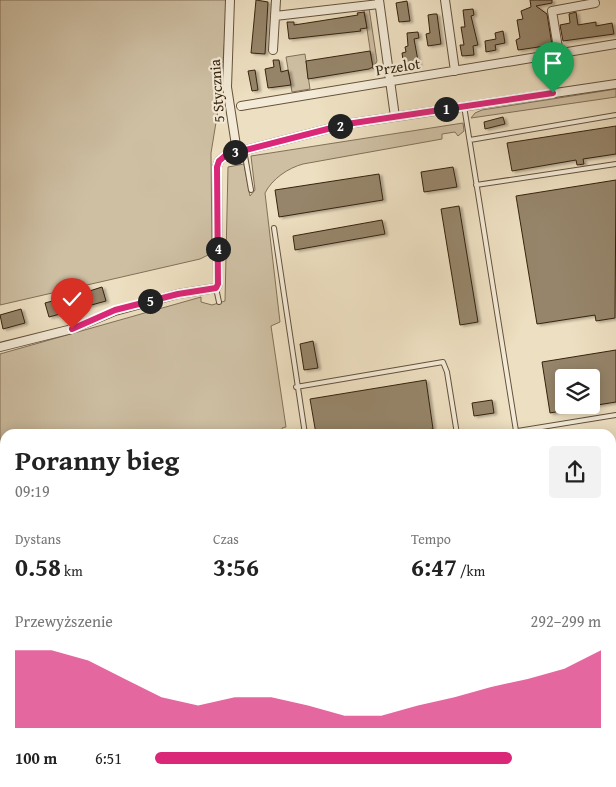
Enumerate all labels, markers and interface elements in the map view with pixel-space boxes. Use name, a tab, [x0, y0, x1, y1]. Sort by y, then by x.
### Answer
pin	[532, 42, 574, 93]
icon: arrive	[539, 49, 567, 77]
street label: Przelot	[374, 53, 422, 80]
street label: 5 Stycznia	[204, 59, 229, 123]
pin: 1	[434, 96, 458, 122]
text: 1	[443, 99, 450, 119]
pin: 2	[328, 114, 352, 138]
text: 2	[337, 116, 344, 136]
pin: 3	[222, 140, 248, 164]
text: 3	[232, 142, 239, 162]
pin: 4	[206, 236, 230, 262]
text: 4	[215, 239, 222, 259]
pin	[51, 278, 93, 329]
icon: check	[58, 285, 86, 313]
pin: 5	[138, 288, 162, 314]
text: 5	[147, 291, 154, 311]
map controls	[555, 369, 600, 414]
button: layers	[555, 369, 600, 414]
text: Poranny bieg	[15, 439, 179, 480]
button: share	[549, 446, 601, 498]
text: 09:19	[15, 479, 50, 503]
text: Dystans	[15, 529, 61, 549]
text: Czas	[213, 529, 239, 549]
text: Tempo	[411, 529, 451, 549]
text: 0.58	[15, 549, 61, 585]
text: 3:56	[213, 549, 259, 585]
text: 6:47	[411, 549, 457, 585]
text: km	[61, 561, 83, 581]
text: /km	[457, 561, 485, 581]
text: Przewyższenie	[15, 609, 113, 633]
text: 292–299 m	[531, 609, 601, 633]
text: 100 m	[15, 746, 57, 770]
text: 6:51	[95, 746, 122, 770]

